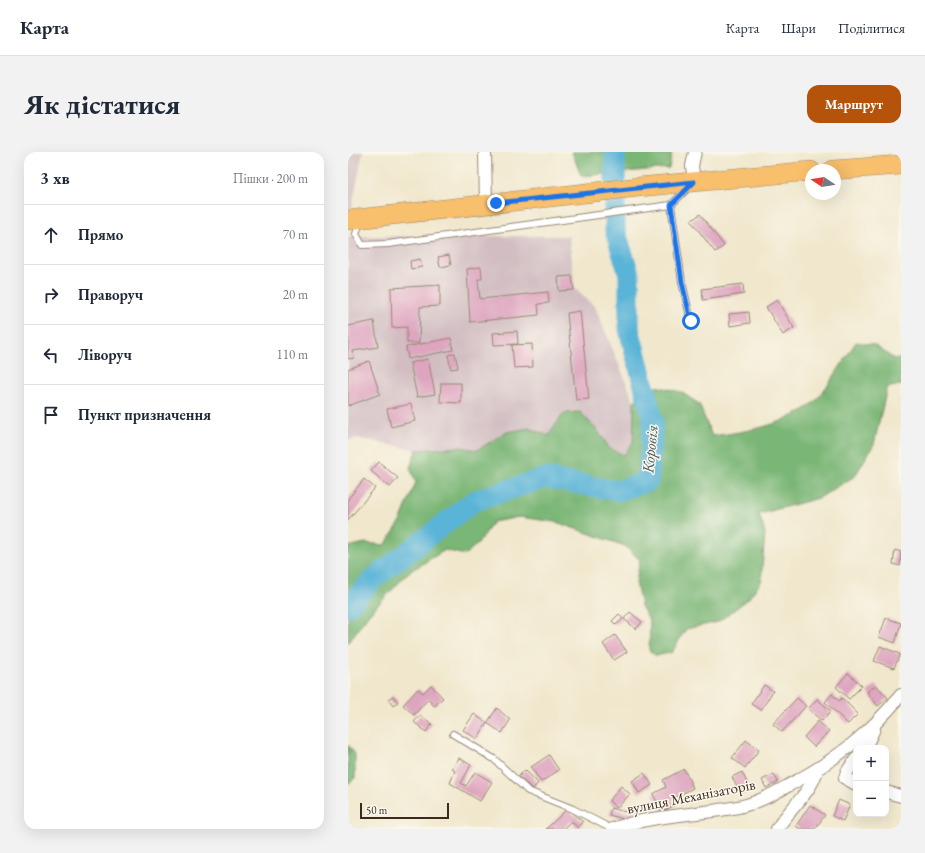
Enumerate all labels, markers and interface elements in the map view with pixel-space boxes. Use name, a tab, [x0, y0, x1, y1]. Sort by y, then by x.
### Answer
text: Карта	[20, 15, 69, 40]
text: Карта	[726, 19, 759, 37]
text: Шари	[781, 19, 816, 37]
text: Поділитися	[838, 19, 905, 37]
button: Маршрут	[807, 85, 901, 123]
text: Як дістатися	[24, 86, 180, 122]
north arrow	[805, 164, 841, 200]
text: 3 хв	[40, 167, 70, 189]
text: Пішки · 200 m	[233, 170, 308, 187]
route end	[487, 194, 505, 212]
icon: ahead	[40, 224, 62, 246]
text: Прямо	[78, 225, 123, 244]
text: 70 m	[283, 226, 308, 243]
icon: right	[40, 284, 62, 306]
text: Праворуч	[78, 285, 143, 304]
text: 20 m	[283, 286, 308, 303]
route start	[682, 312, 700, 330]
icon: left	[40, 344, 62, 366]
text: Ліворуч	[78, 345, 132, 364]
text: 110 m	[277, 346, 308, 363]
icon: arrive	[40, 404, 62, 426]
text: Пункт призначення	[78, 405, 211, 424]
water label: Коровія	[637, 424, 663, 475]
map controls	[853, 745, 889, 817]
button: +	[853, 745, 889, 781]
street label: вулиця Механізаторів	[625, 774, 757, 818]
button: −	[853, 781, 889, 817]
scale bar	[360, 801, 449, 820]
text: 50 m	[366, 803, 387, 817]

